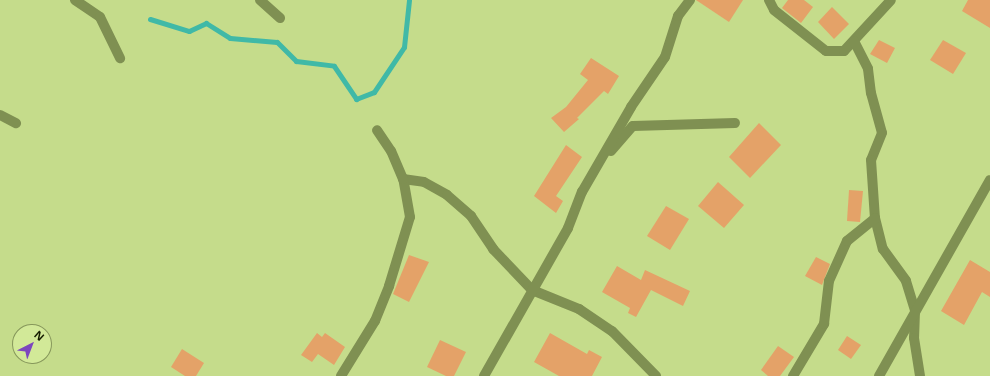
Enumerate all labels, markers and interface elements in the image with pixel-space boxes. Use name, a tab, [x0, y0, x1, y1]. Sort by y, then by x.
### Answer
north arrow	[12, 324, 52, 364]
text: N	[31, 327, 48, 344]

